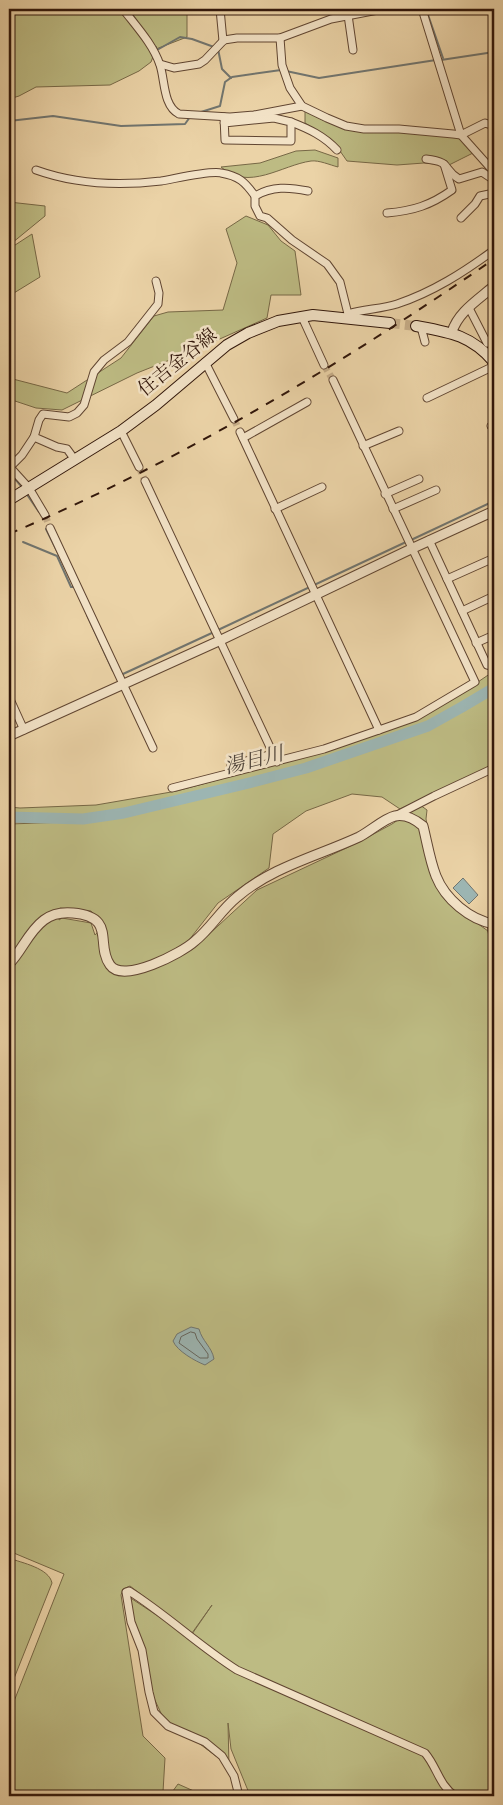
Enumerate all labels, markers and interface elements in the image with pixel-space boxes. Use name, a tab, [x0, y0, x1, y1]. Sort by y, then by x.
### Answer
street label: 住吉金谷線	[134, 324, 222, 402]
water label: 湯日川	[222, 741, 288, 780]

